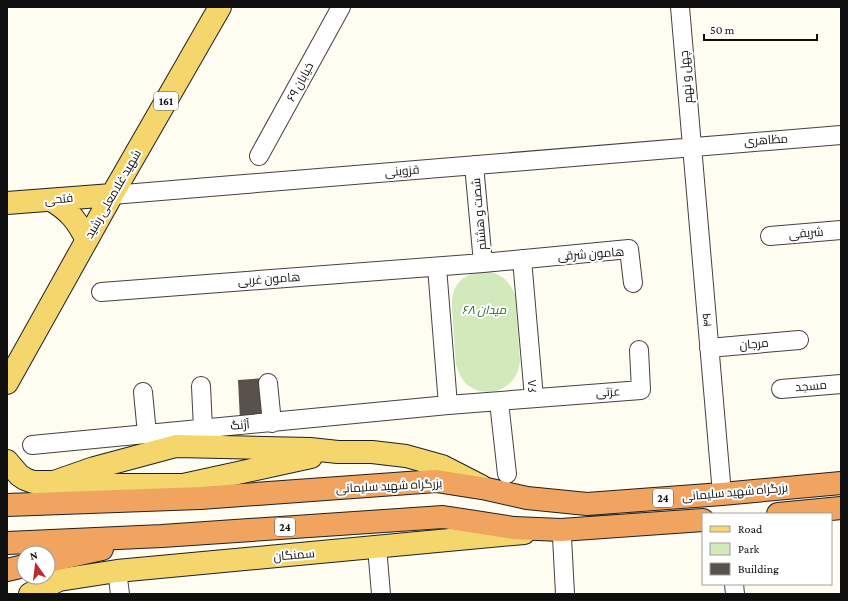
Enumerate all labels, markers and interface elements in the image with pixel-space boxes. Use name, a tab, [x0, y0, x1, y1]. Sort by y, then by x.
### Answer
scale bar	[704, 16, 817, 42]
text: 50 m	[710, 23, 735, 37]
street label: چهل و نهم	[677, 50, 697, 104]
street label: خیابان ۶۹	[284, 60, 316, 104]
road number: 161	[154, 92, 178, 110]
street label: مظاهری	[743, 131, 789, 149]
street label: شهید غلامعلی رشید	[82, 147, 144, 241]
street label: قزوینی	[384, 163, 420, 179]
street label: شصت و هشتم	[469, 177, 490, 251]
street label: فتحی	[44, 191, 74, 207]
street label: شریفی	[788, 225, 824, 241]
street label: هامون شرقی	[557, 245, 625, 263]
street label: هامون غربی	[237, 270, 301, 288]
park label: میدان ۶۸	[462, 303, 506, 317]
street label: ۴۹	[699, 312, 715, 328]
street label: مرجان	[739, 336, 769, 352]
street label: مسجد	[795, 378, 827, 394]
street label: ۶۸	[525, 379, 539, 393]
street label: عزتی	[595, 384, 621, 400]
street label: آژنگ	[230, 417, 251, 433]
street label: بزرگراه شهید سلیمانی	[335, 476, 443, 496]
street label: بزرگراه شهید سلیمانی	[681, 480, 789, 504]
road number: 24	[653, 489, 673, 507]
legend	[702, 513, 832, 585]
road number: 24	[275, 518, 295, 536]
text: Road	[738, 522, 763, 536]
text: Park	[738, 542, 760, 556]
north arrow	[16, 545, 56, 585]
street label: سمنگان	[273, 546, 315, 564]
text: N	[28, 548, 39, 562]
text: Building	[738, 562, 779, 576]

